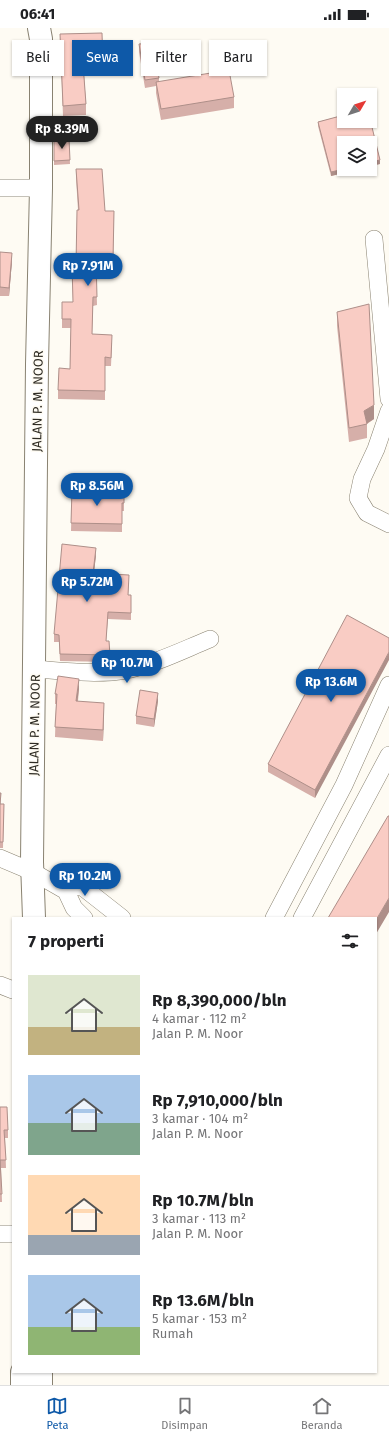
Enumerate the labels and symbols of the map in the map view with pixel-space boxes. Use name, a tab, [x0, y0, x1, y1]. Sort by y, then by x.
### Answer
north arrow	[337, 88, 377, 128]
pin: Rp 8.39M	[21, 116, 103, 150]
pin: Rp 7.91M	[47, 253, 129, 287]
street label: JALAN P. M. NOOR	[29, 350, 46, 452]
pin: Rp 8.56M	[56, 473, 138, 507]
pin: Rp 5.72M	[46, 569, 128, 603]
pin: Rp 10.7M	[86, 650, 168, 684]
pin: Rp 13.6M	[290, 669, 372, 703]
street label: JALAN P. M. NOOR	[26, 674, 43, 776]
pin: Rp 10.2M	[44, 863, 126, 897]

